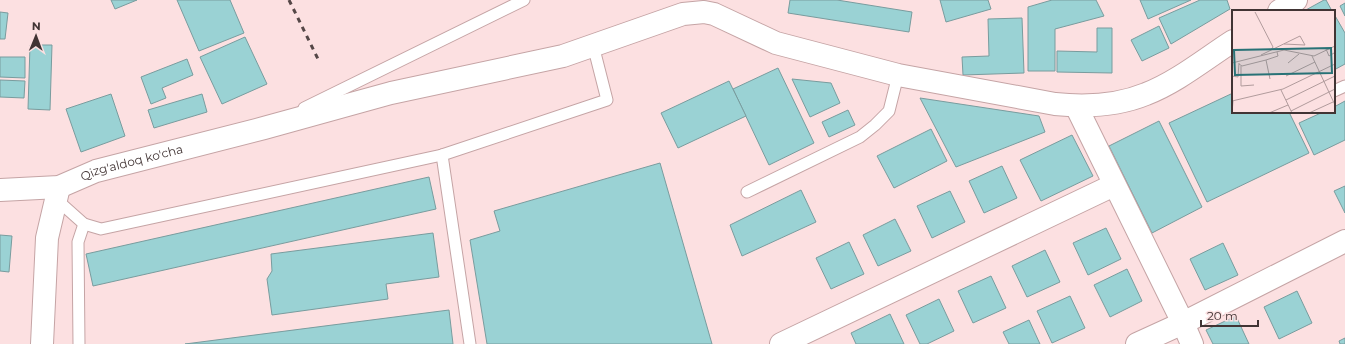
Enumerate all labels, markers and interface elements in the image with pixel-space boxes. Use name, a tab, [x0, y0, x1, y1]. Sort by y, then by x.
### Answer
inset map	[1232, 10, 1335, 113]
north arrow	[16, 16, 56, 56]
text: N	[32, 19, 41, 33]
street label: Qizg'aldoq ko'cha	[78, 141, 184, 184]
scale bar	[1201, 302, 1258, 328]
text: 20 m	[1207, 308, 1238, 323]

